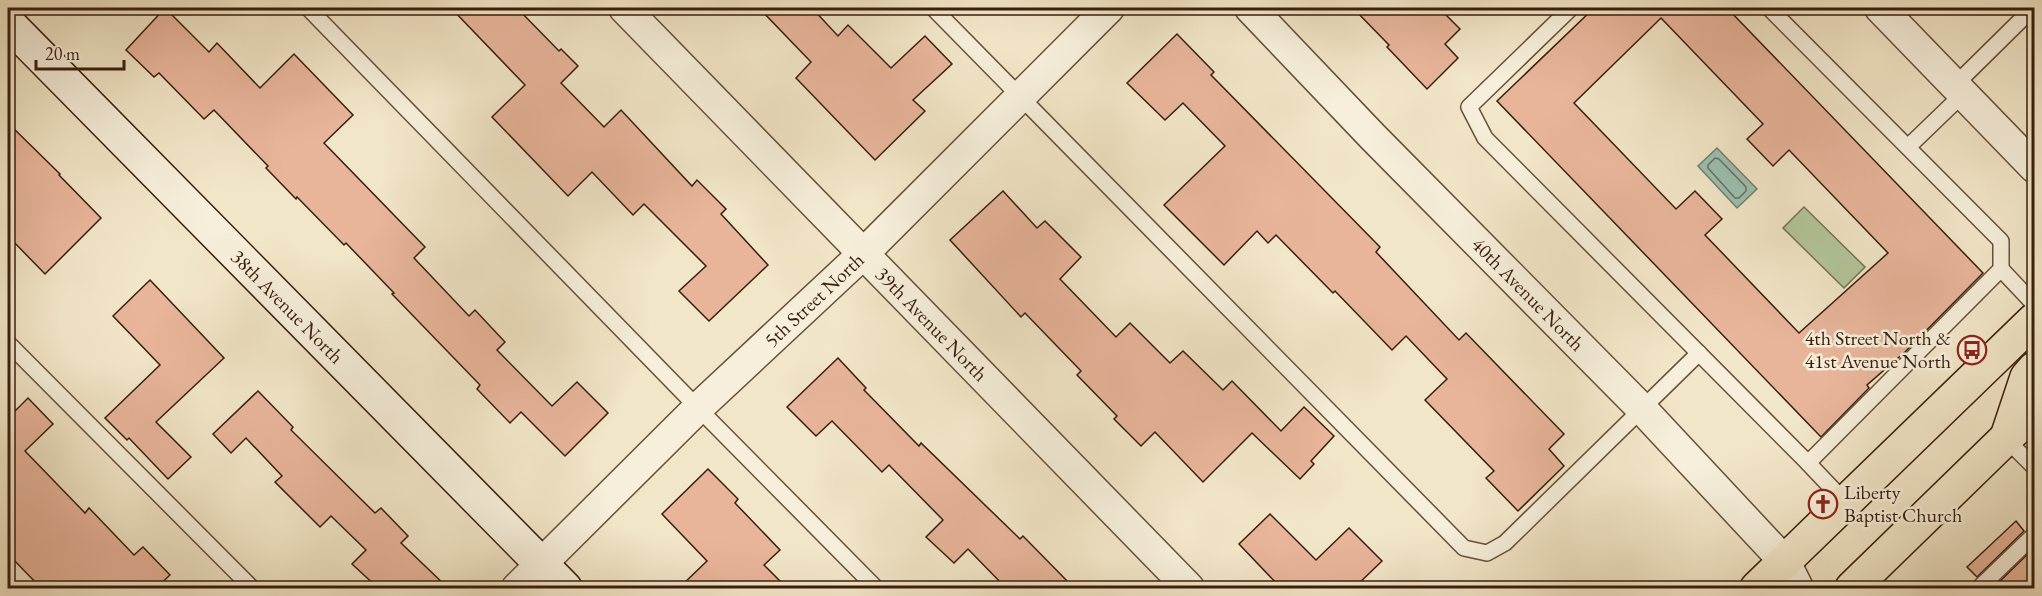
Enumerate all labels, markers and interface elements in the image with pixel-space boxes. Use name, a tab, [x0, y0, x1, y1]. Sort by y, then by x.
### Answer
scale bar	[36, 33, 124, 71]
text: 20 m	[45, 42, 80, 65]
street label: 40th Avenue North	[1466, 231, 1590, 357]
street label: 38th Avenue North	[225, 244, 349, 369]
street label: 5th Street North	[759, 247, 869, 353]
street label: 39th Avenue North	[870, 261, 993, 387]
place label: 4th Street North & 41st Avenue North	[1805, 325, 1951, 374]
bus stop icon: 4th Street North & 41st Avenue North	[1956, 334, 1988, 366]
place label: Liberty Baptist Church	[1844, 479, 1962, 528]
church icon: Liberty Baptist Church	[1807, 488, 1839, 520]

